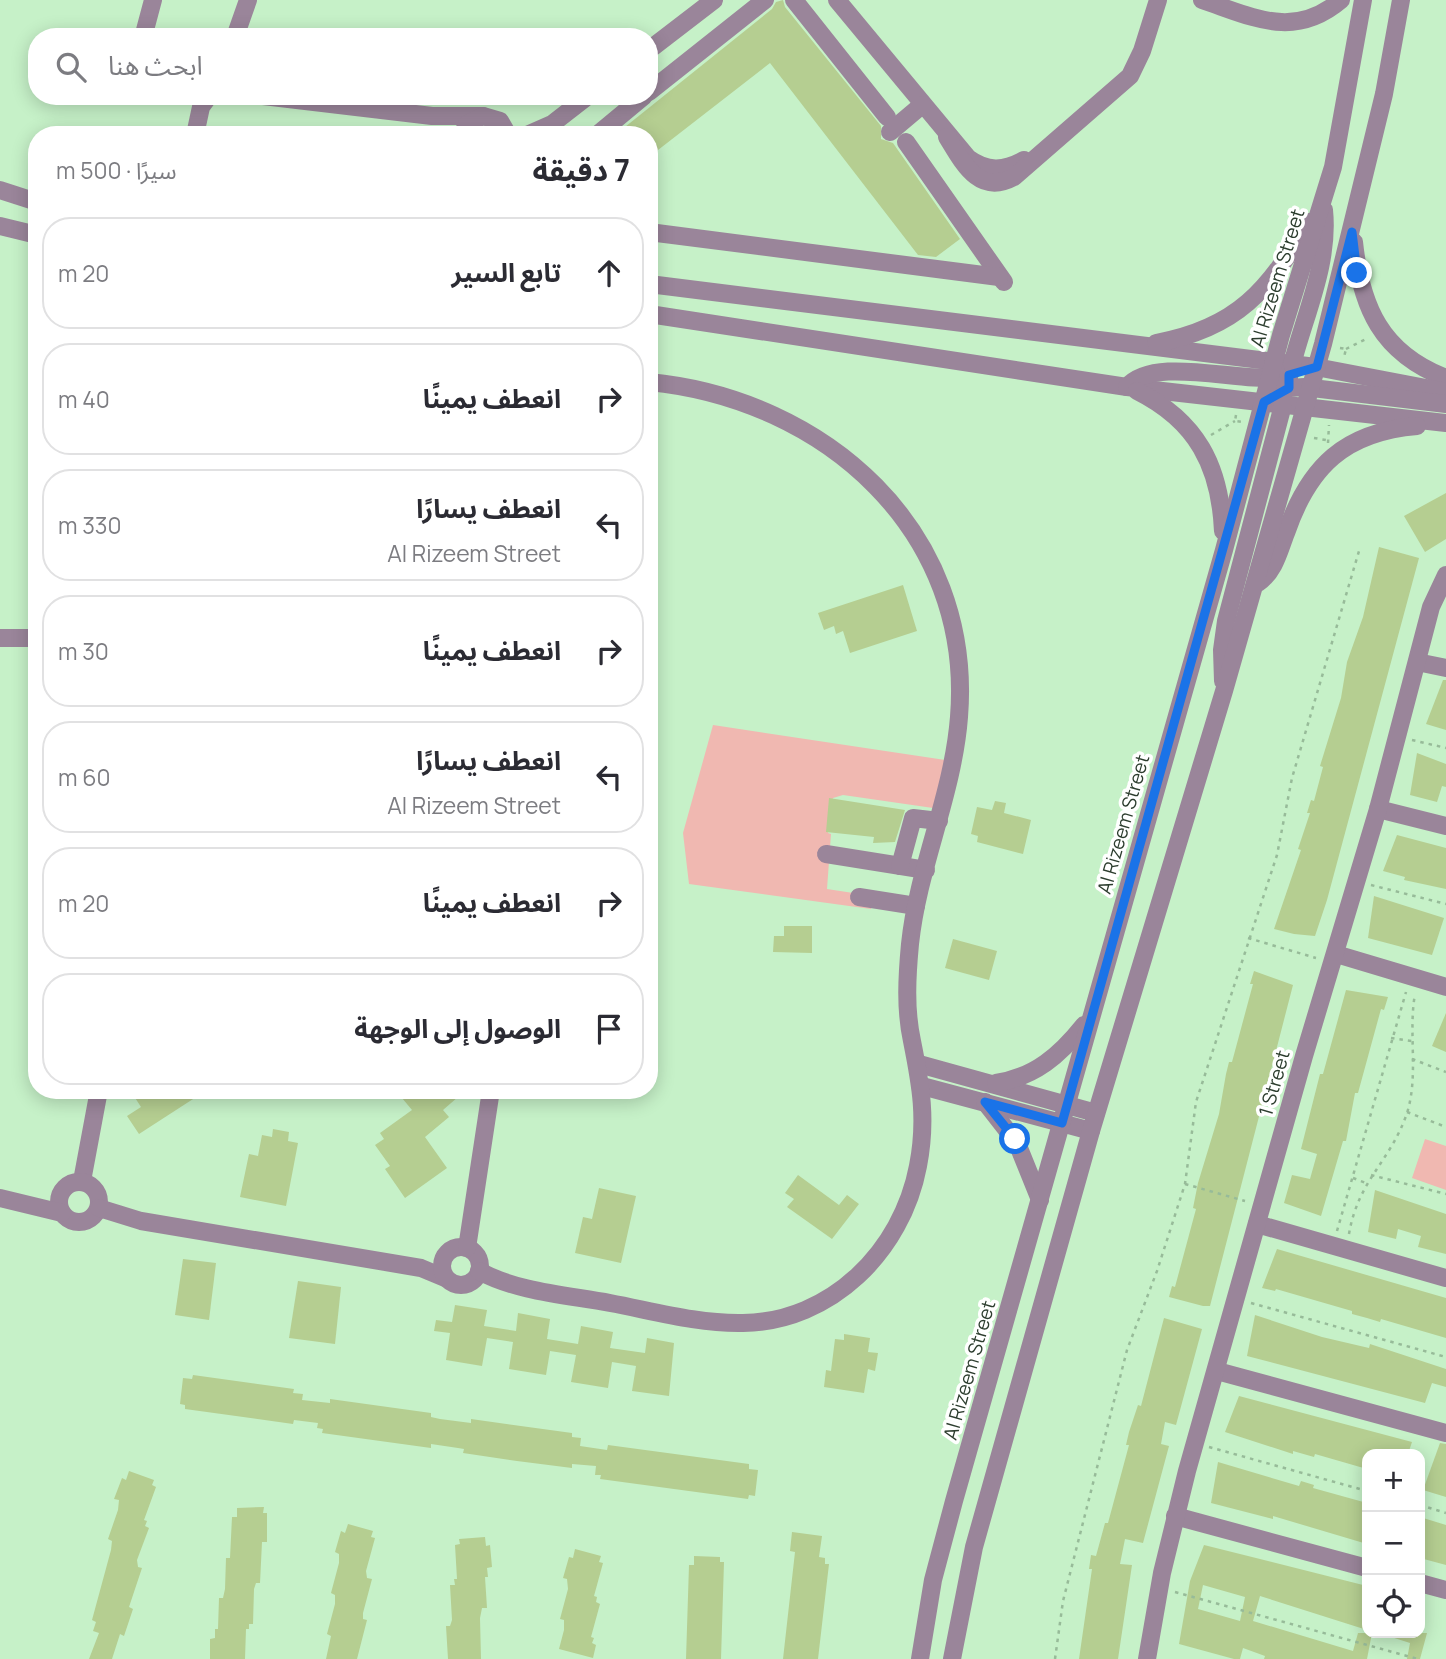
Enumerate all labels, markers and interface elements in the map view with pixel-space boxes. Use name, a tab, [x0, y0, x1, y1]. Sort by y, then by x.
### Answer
search box	[28, 28, 658, 105]
text: ابحث هنا	[108, 47, 203, 83]
icon: search	[52, 48, 90, 86]
text: 7 دقيقة	[533, 149, 630, 190]
text: سيرًا · 500 m	[56, 154, 177, 186]
street label: Al Rizeem Street	[1244, 206, 1310, 350]
text: تابع السير	[451, 254, 561, 290]
icon: ahead	[590, 254, 628, 292]
text: 20 m	[58, 257, 109, 289]
route end	[1341, 257, 1372, 288]
text: انعطف يمينًا	[423, 380, 561, 416]
icon: right	[590, 380, 628, 418]
text: 40 m	[58, 383, 110, 415]
text: انعطف يسارًا	[416, 490, 561, 526]
icon: left	[590, 506, 628, 544]
text: 330 m	[58, 509, 122, 541]
text: Al Rizeem Street	[387, 537, 561, 569]
text: انعطف يمينًا	[423, 632, 561, 668]
icon: right	[590, 632, 628, 670]
text: 30 m	[58, 635, 109, 667]
text: انعطف يسارًا	[416, 742, 561, 778]
street label: Al Rizeem Street	[1091, 751, 1155, 897]
icon: left	[590, 758, 628, 796]
text: 60 m	[58, 761, 110, 793]
text: Al Rizeem Street	[387, 789, 561, 821]
text: انعطف يمينًا	[423, 884, 561, 920]
icon: right	[590, 884, 628, 922]
text: 20 m	[58, 887, 109, 919]
text: الوصول إلى الوجهة	[354, 1010, 561, 1046]
icon: arrive	[590, 1010, 628, 1048]
street label: 1 Street	[1252, 1047, 1296, 1119]
route start	[999, 1123, 1030, 1154]
street label: Al Rizeem Street	[937, 1297, 1001, 1443]
map controls	[1362, 1449, 1425, 1638]
button: +	[1362, 1449, 1425, 1512]
button: −	[1362, 1512, 1425, 1575]
button: locate	[1362, 1575, 1425, 1638]

